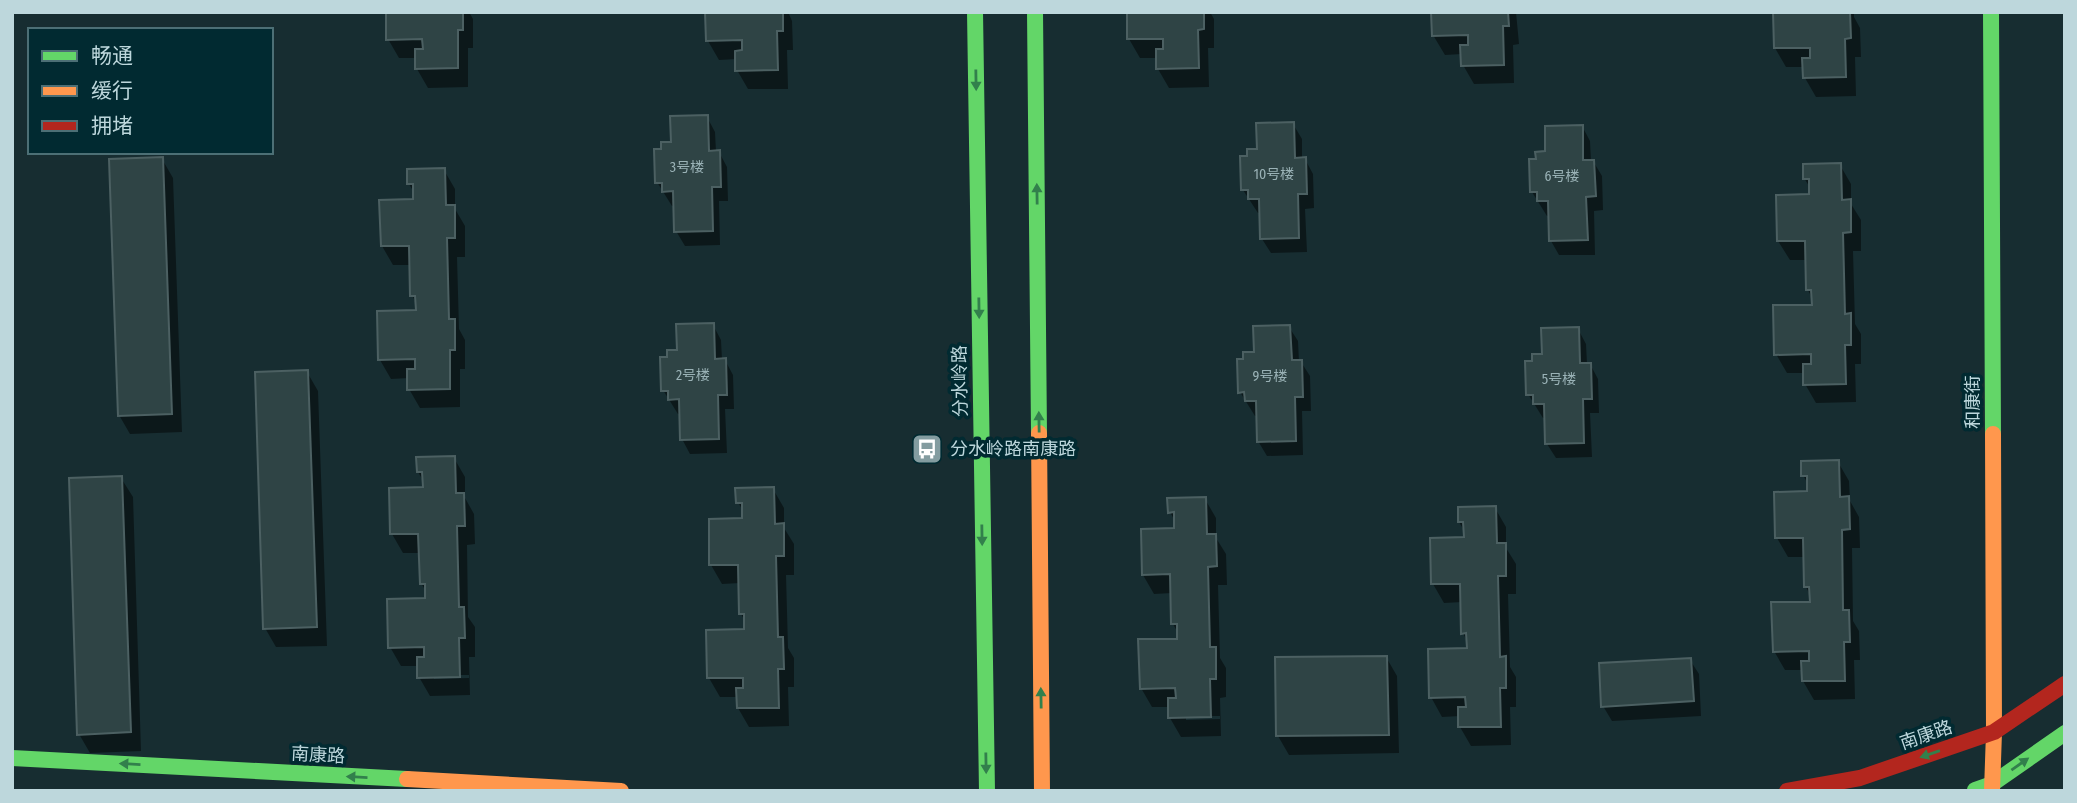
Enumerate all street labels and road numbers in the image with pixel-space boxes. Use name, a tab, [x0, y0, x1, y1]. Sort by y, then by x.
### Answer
street label: 分水岭路	[948, 345, 972, 417]
street label: 和康街	[1962, 375, 1984, 429]
street label: 南康路	[1897, 716, 1955, 754]
street label: 南康路	[290, 743, 346, 767]

